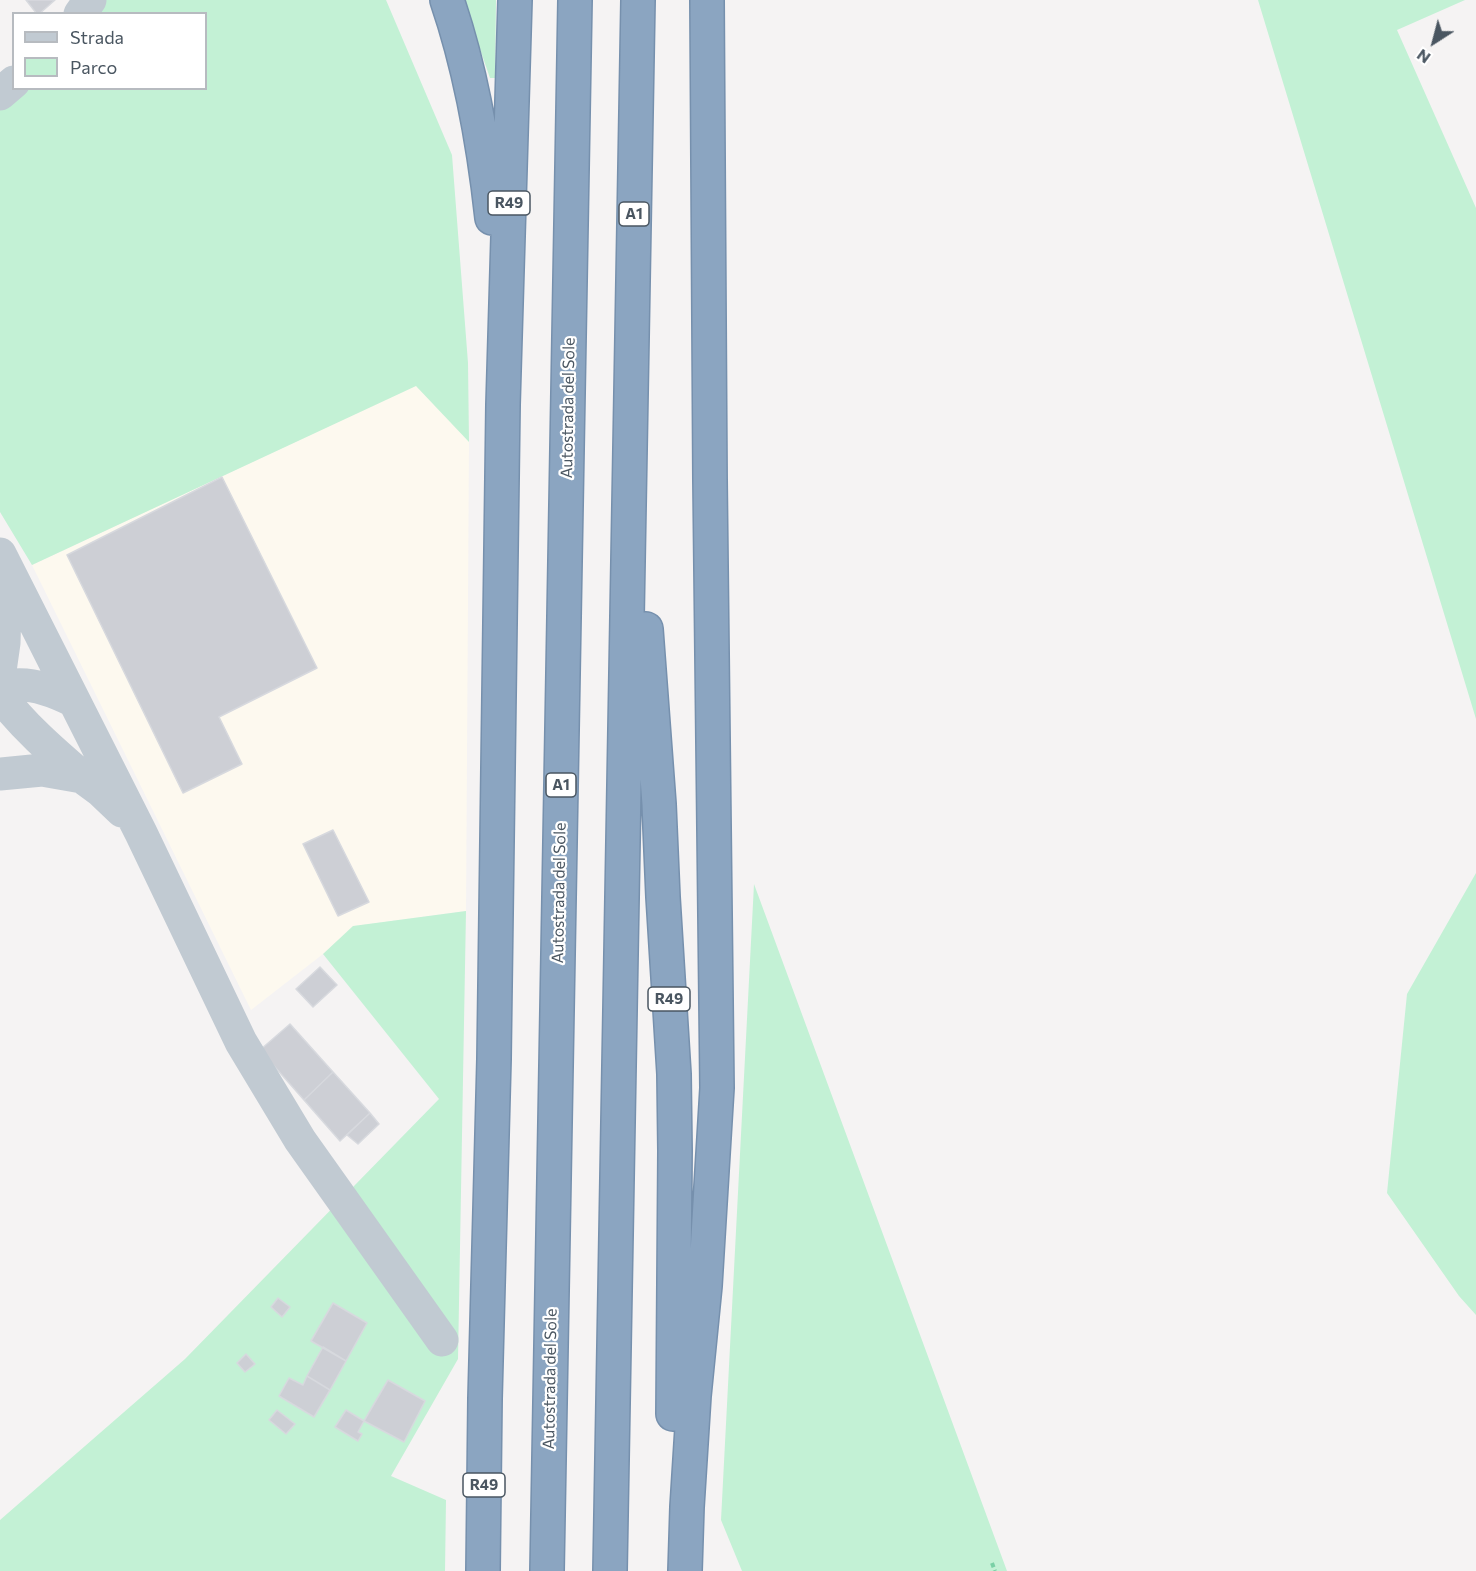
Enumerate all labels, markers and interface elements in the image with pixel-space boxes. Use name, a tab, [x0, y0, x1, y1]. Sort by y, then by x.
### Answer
legend	[12, 12, 207, 90]
north arrow	[1404, 12, 1464, 72]
text: Strada	[70, 26, 124, 48]
text: N	[1413, 46, 1434, 68]
text: Parco	[70, 56, 117, 78]
road number: R49	[488, 191, 530, 215]
road number: A1	[619, 202, 649, 226]
street label: Autostrada del Sole	[557, 337, 579, 479]
road number: A1	[546, 773, 576, 797]
street label: Autostrada del Sole	[548, 822, 570, 964]
road number: R49	[648, 987, 690, 1011]
street label: Autostrada del Sole	[539, 1308, 561, 1450]
road number: R49	[463, 1473, 505, 1497]

